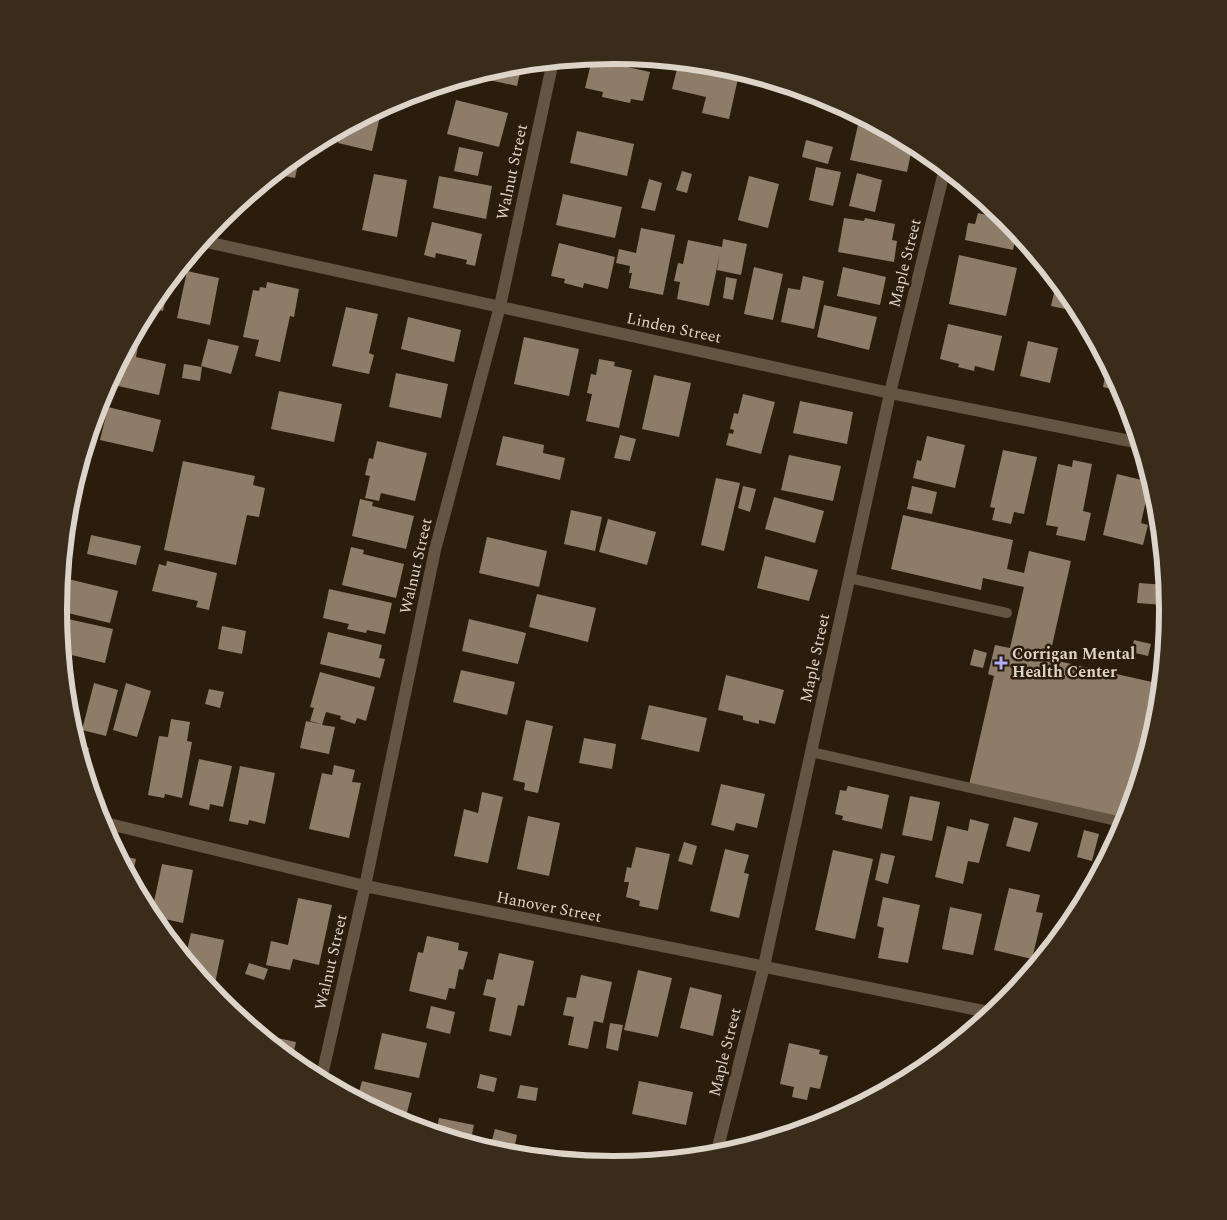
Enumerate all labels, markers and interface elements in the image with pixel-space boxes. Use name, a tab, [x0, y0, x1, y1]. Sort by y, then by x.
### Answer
street label: Walnut Street	[490, 121, 534, 222]
street label: Maple Street	[882, 216, 928, 310]
street label: Linden Street	[624, 306, 724, 350]
street label: Walnut Street	[393, 515, 439, 616]
street label: Maple Street	[794, 611, 836, 705]
place label: Corrigan Mental Health Center	[1012, 642, 1135, 684]
marker: Corrigan Mental Health Center	[994, 656, 1008, 670]
street label: Hanover Street	[494, 885, 604, 929]
street label: Walnut Street	[308, 911, 354, 1012]
street label: Maple Street	[702, 1005, 748, 1099]

